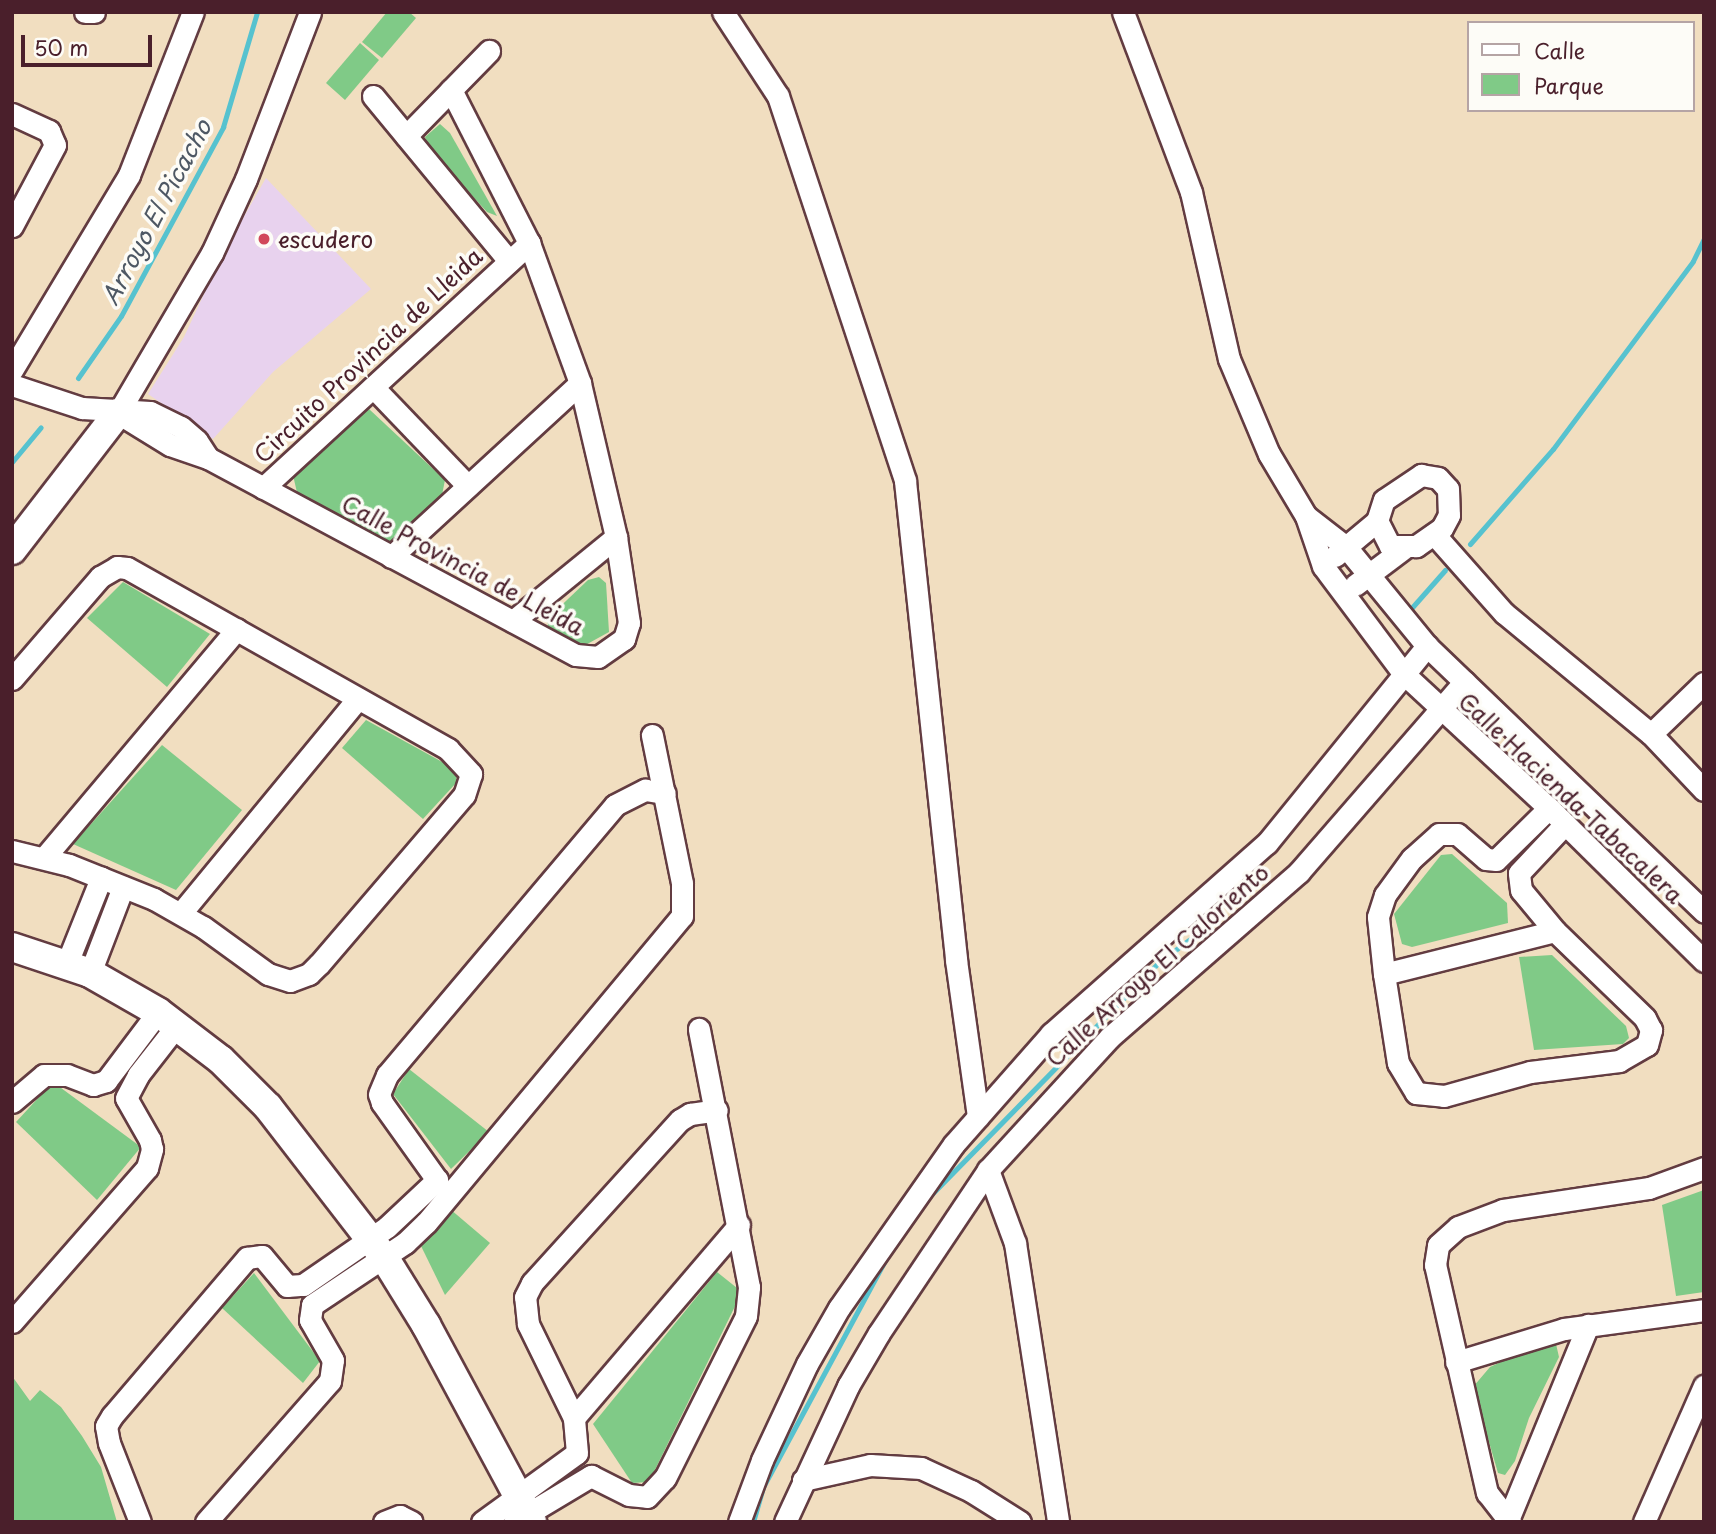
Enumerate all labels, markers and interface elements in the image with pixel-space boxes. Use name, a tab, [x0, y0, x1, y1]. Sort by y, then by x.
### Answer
scale bar	[24, 21, 156, 65]
legend	[1468, 21, 1695, 112]
text: 50 m	[34, 31, 88, 63]
text: Calle	[1534, 34, 1585, 66]
text: Parque	[1534, 69, 1604, 101]
water label: Arroyo El Picacho	[95, 114, 217, 310]
place label: escudero	[278, 225, 373, 253]
marker: escudero	[256, 231, 272, 247]
street label: Circuito Provincia de Lleida	[248, 242, 488, 468]
street label: Calle Provincia de Lleida	[337, 489, 589, 641]
street label: Calle Hacienda Tabacalera	[1453, 687, 1689, 909]
street label: Calle Arroyo El Caloriento	[1039, 857, 1275, 1073]

